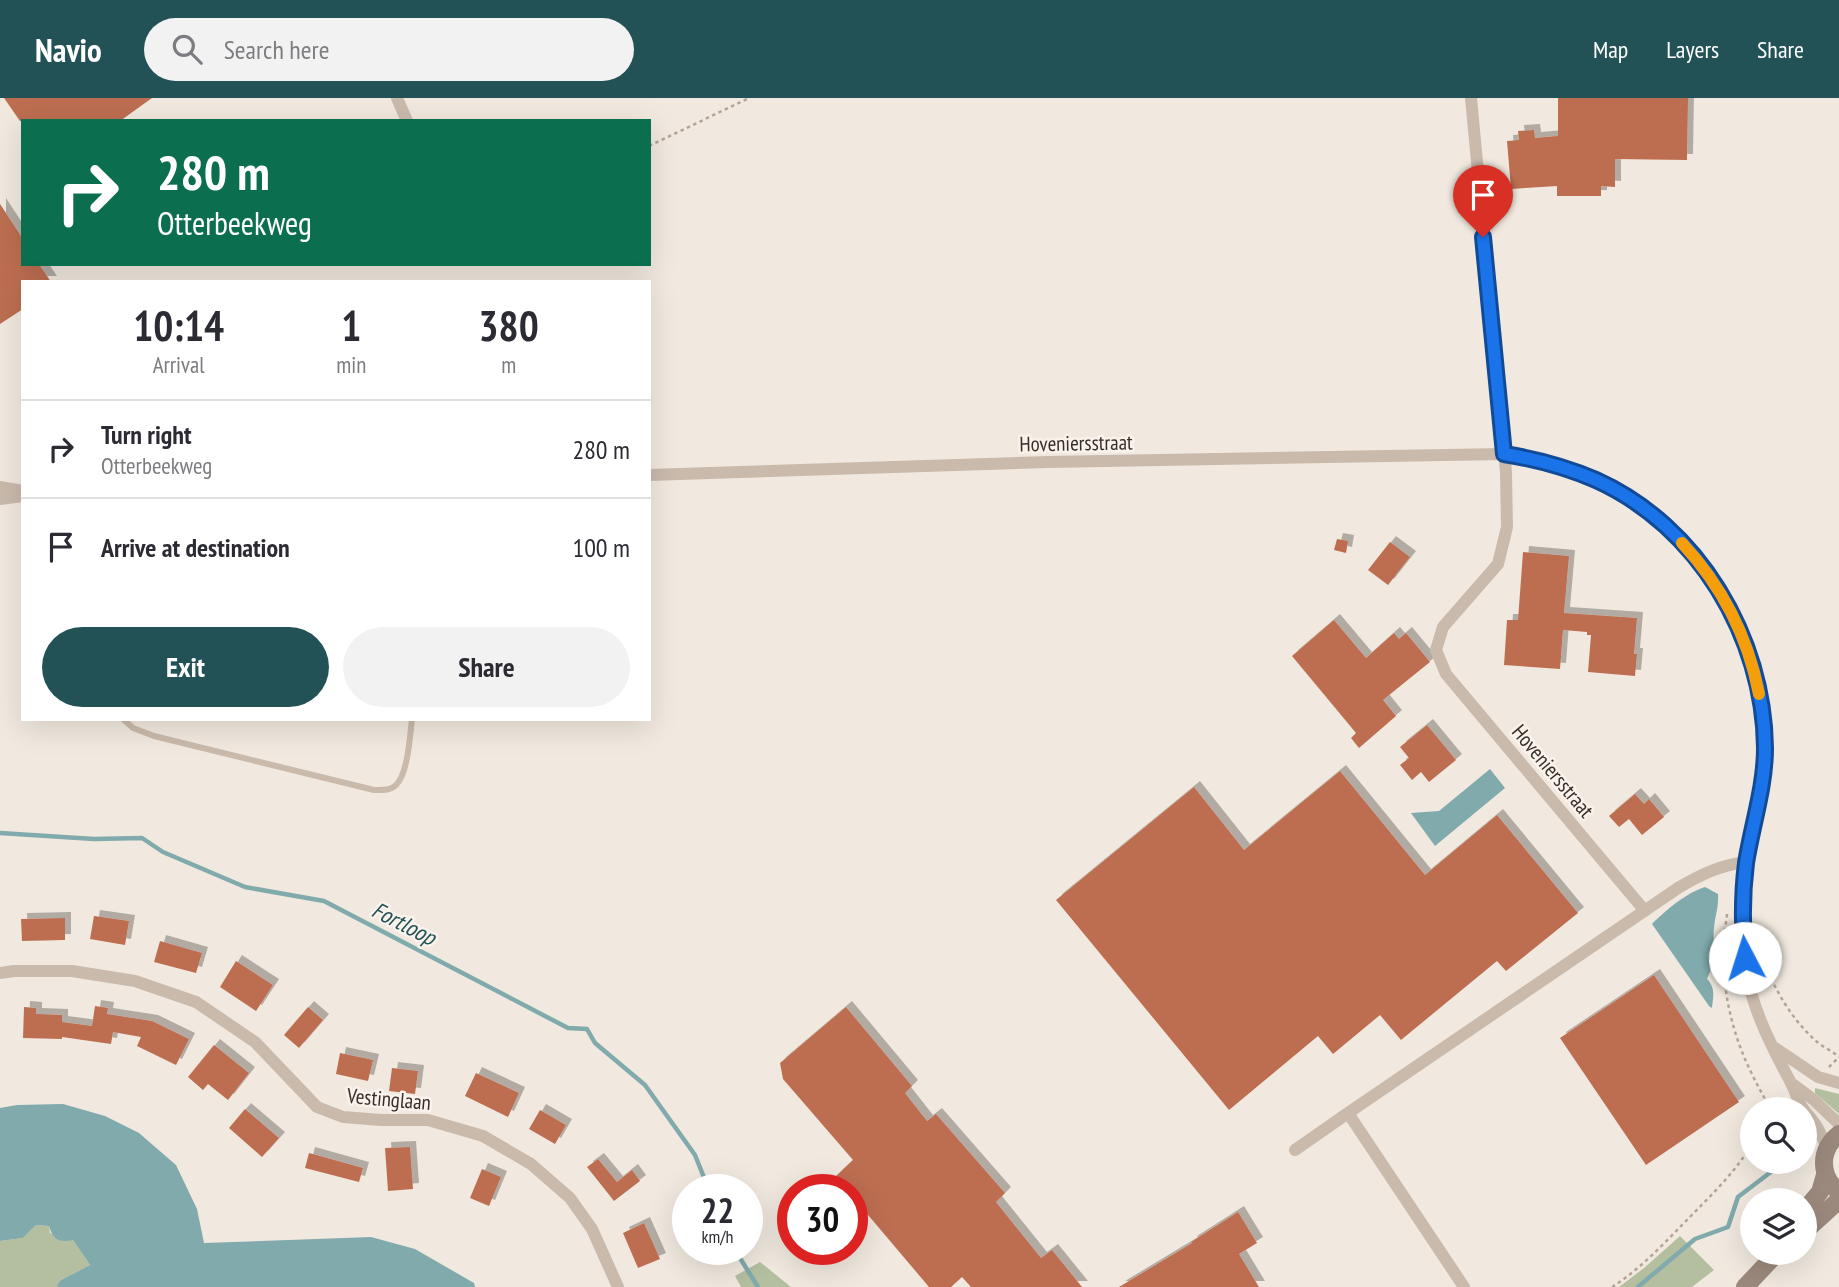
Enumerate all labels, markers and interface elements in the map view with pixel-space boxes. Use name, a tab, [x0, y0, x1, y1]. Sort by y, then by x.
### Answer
search box	[144, 18, 634, 81]
text: Navio	[35, 28, 102, 71]
icon: search	[168, 30, 206, 68]
text: Search here	[224, 33, 329, 66]
text: Map	[1593, 34, 1628, 65]
text: Layers	[1666, 34, 1719, 65]
text: Share	[1757, 34, 1804, 65]
text: 280 m	[157, 140, 270, 204]
icon: right	[42, 147, 133, 238]
pin	[1453, 165, 1513, 237]
icon: arrive	[1464, 176, 1502, 214]
text: Otterbeekweg	[157, 202, 312, 244]
text: 10:14	[133, 298, 224, 353]
text: 1	[341, 298, 361, 353]
text: 380	[479, 298, 539, 353]
text: Arrival	[153, 350, 205, 379]
text: min	[336, 350, 366, 379]
text: m	[501, 350, 516, 379]
text: Turn right	[101, 418, 192, 451]
street label: Hoveniersstraat	[1019, 429, 1133, 457]
icon: right	[42, 430, 80, 468]
text: 280 m	[572, 433, 630, 466]
text: Otterbeekweg	[101, 451, 212, 480]
icon: arrive	[42, 528, 80, 566]
text: Arrive at destination	[101, 531, 290, 564]
text: 100 m	[572, 531, 630, 564]
button: Exit	[42, 627, 329, 707]
button: Share	[343, 627, 630, 707]
street label: Hoveniersstraat	[1506, 719, 1600, 823]
water label: Fortloop	[367, 895, 443, 952]
position arrow	[1708, 921, 1782, 995]
street label: Vestinglaan	[345, 1082, 432, 1116]
map controls	[1740, 1097, 1817, 1265]
button: search	[1740, 1097, 1817, 1174]
speed limit sign: 30	[777, 1174, 868, 1265]
text: 22	[701, 1187, 734, 1233]
button: layers	[1740, 1188, 1817, 1265]
text: km/h	[702, 1225, 733, 1248]

